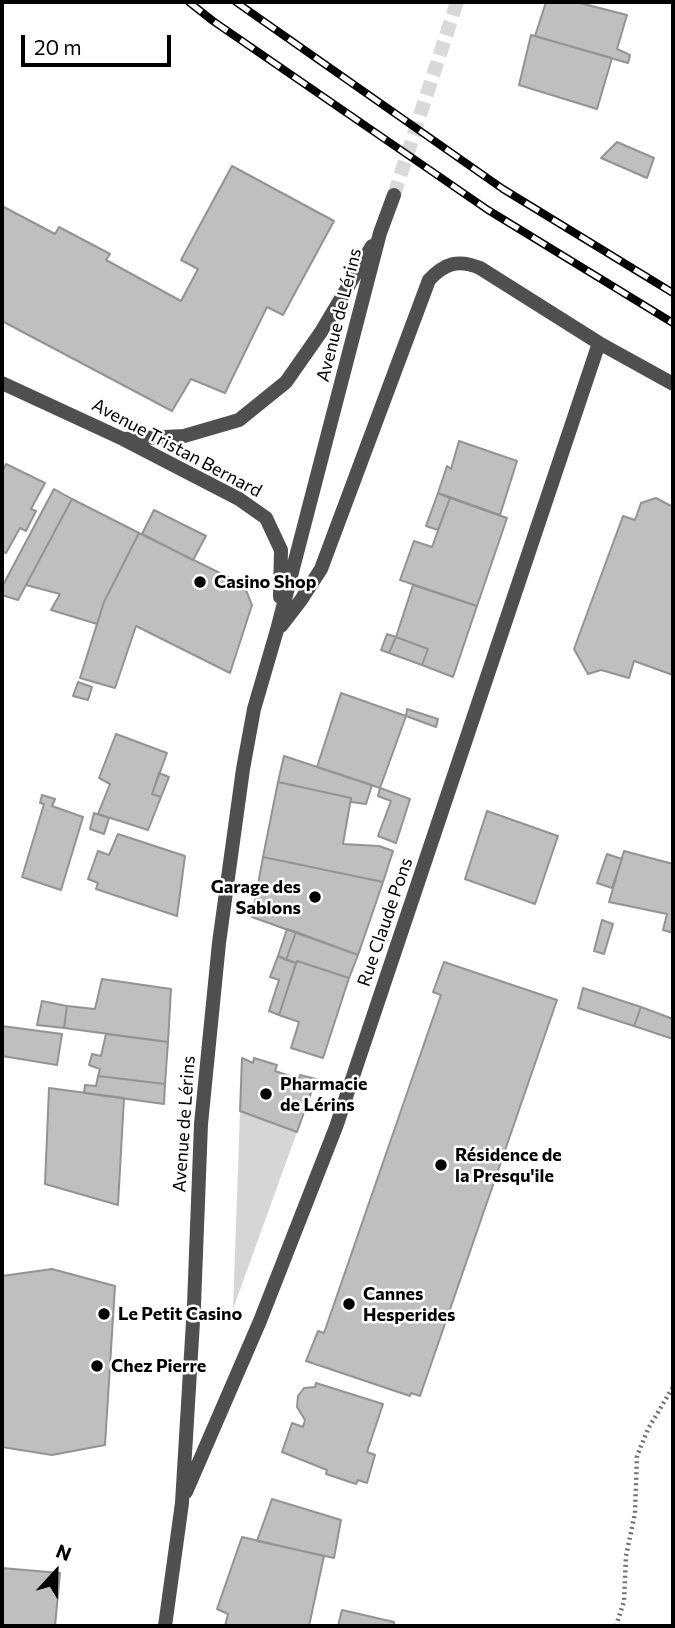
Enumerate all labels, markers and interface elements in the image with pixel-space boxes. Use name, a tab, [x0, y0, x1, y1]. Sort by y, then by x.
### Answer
scale bar	[24, 21, 175, 65]
text: 20 m	[34, 34, 82, 59]
street label: Avenue de Lérins	[312, 246, 366, 384]
street label: Avenue Tristan Bernard	[88, 394, 266, 502]
place label: Casino Shop	[214, 571, 316, 593]
marker: Casino Shop	[192, 574, 208, 590]
street label: Rue Claude Pons	[353, 855, 417, 989]
place label: Garage des Sablons	[211, 876, 301, 918]
marker: Garage des Sablons	[307, 889, 323, 905]
street label: Avenue de Lérins	[168, 1055, 200, 1193]
place label: Pharmacie de Lérins	[280, 1073, 367, 1116]
marker: Pharmacie de Lérins	[258, 1086, 274, 1102]
place label: Résidence de la Presqu'ile	[455, 1144, 562, 1186]
marker: Résidence de la Presqu'ile	[433, 1157, 449, 1173]
place label: Cannes Hesperides	[363, 1283, 455, 1326]
marker: Cannes Hesperides	[341, 1296, 357, 1312]
place label: Le Petit Casino	[118, 1303, 242, 1325]
marker: Le Petit Casino	[96, 1306, 112, 1322]
place label: Chez Pierre	[111, 1355, 206, 1377]
marker: Chez Pierre	[89, 1358, 105, 1374]
north arrow	[21, 1537, 91, 1607]
text: N	[53, 1539, 75, 1565]

